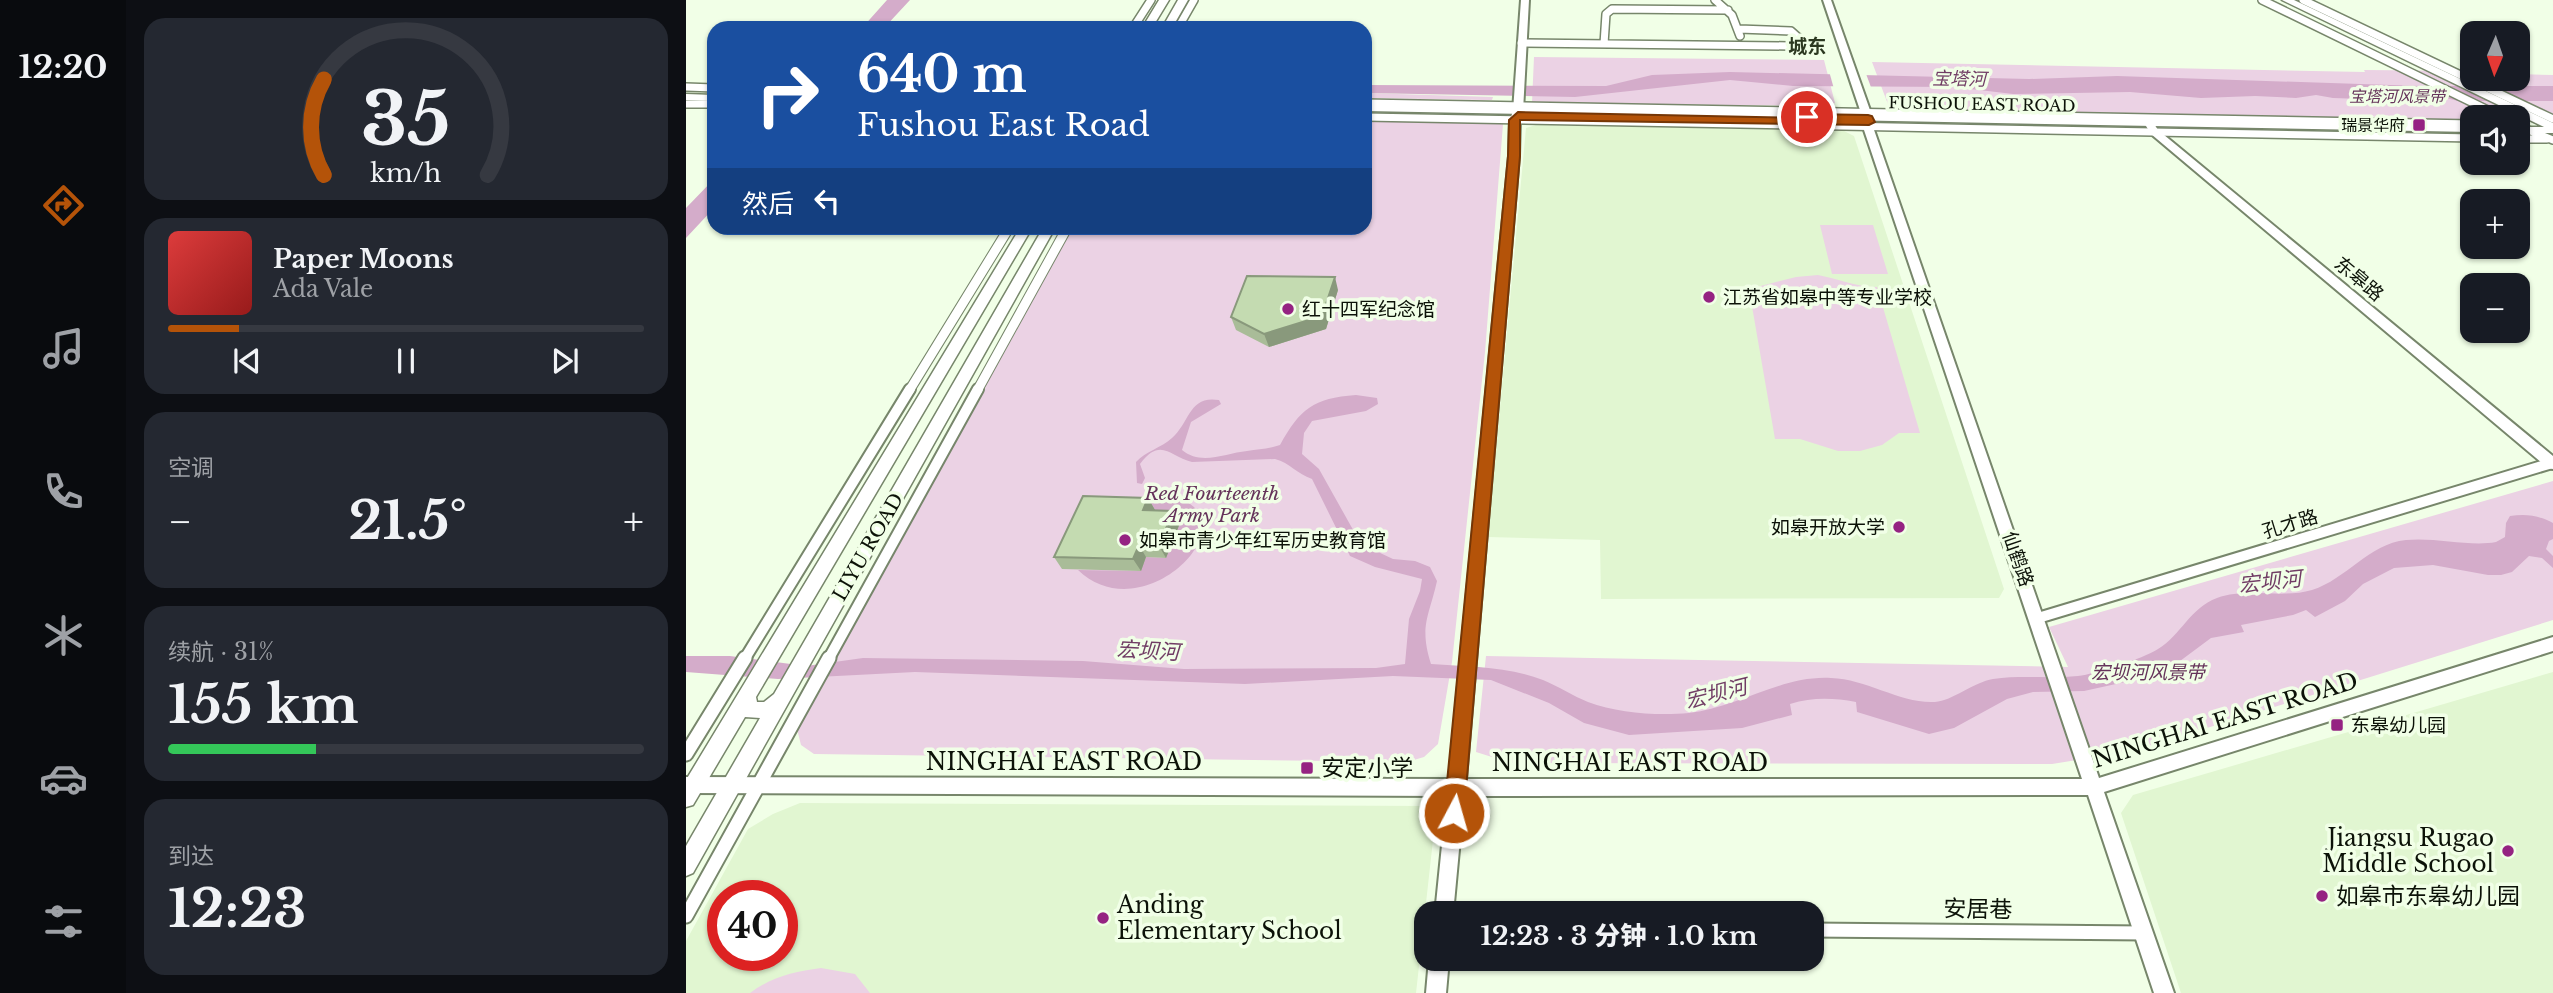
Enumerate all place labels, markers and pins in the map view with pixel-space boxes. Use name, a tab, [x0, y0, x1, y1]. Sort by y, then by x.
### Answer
pin	[1777, 87, 1837, 147]
place label: 瑞景华府	[2341, 115, 2405, 135]
marker: 瑞景华府	[2411, 117, 2427, 133]
place label: 江苏省如皋中等专业学校	[1723, 286, 1932, 309]
marker: 江苏省如皋中等专业学校	[1701, 289, 1717, 305]
place label: 红十四军纪念馆	[1302, 298, 1435, 321]
marker: 红十四军纪念馆	[1280, 301, 1296, 317]
place label: 如皋开放大学	[1771, 516, 1885, 539]
marker: 如皋开放大学	[1891, 519, 1907, 535]
place label: 如皋市青少年红军历史教育馆	[1139, 529, 1386, 552]
marker: 如皋市青少年红军历史教育馆	[1117, 532, 1133, 548]
place label: 东皋幼儿园	[2351, 714, 2446, 737]
marker: 东皋幼儿园	[2329, 717, 2345, 733]
place label: 安定小学	[1321, 754, 1413, 782]
marker: 安定小学	[1299, 760, 1315, 776]
place label: Jiangsu Rugao Middle School	[2322, 824, 2494, 878]
marker: Jiangsu Rugao Middle School	[2500, 843, 2516, 859]
place label: 如皋市东皋幼儿园	[2336, 882, 2520, 910]
marker: 如皋市东皋幼儿园	[2314, 888, 2330, 904]
place label: Anding Elementary School	[1116, 891, 1342, 945]
marker: Anding Elementary School	[1095, 910, 1111, 926]

